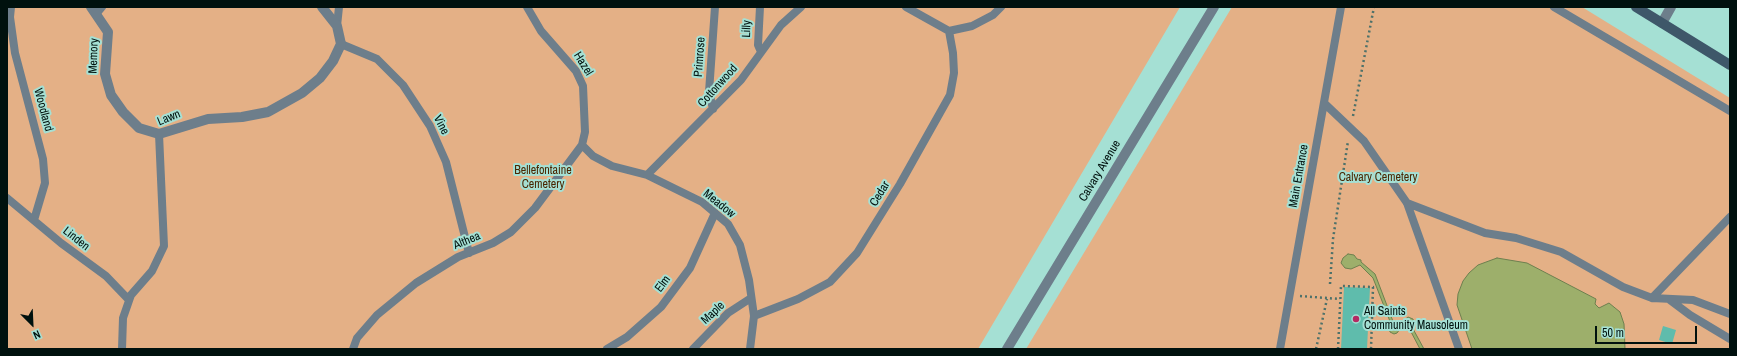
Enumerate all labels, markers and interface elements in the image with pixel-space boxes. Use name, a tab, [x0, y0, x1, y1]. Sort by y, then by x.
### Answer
street label: Lilly	[739, 20, 755, 38]
street label: Primrose	[691, 37, 709, 77]
street label: Memory	[86, 38, 102, 74]
street label: Hazel	[570, 50, 596, 78]
street label: Cottonwood	[695, 62, 741, 110]
street label: Woodland	[30, 87, 56, 133]
street label: Lawn	[155, 107, 183, 129]
street label: Vine	[430, 113, 452, 137]
street label: Calvary Avenue	[1076, 138, 1124, 204]
street label: Main Entrance	[1286, 143, 1312, 209]
park label: Bellefontaine Cemetery	[514, 164, 572, 192]
park label: Calvary Cemetery	[1339, 171, 1417, 185]
street label: Cedar	[867, 179, 893, 209]
street label: Meadow	[700, 187, 738, 221]
street label: Linden	[60, 224, 92, 254]
street label: Althea	[451, 229, 483, 253]
street label: Elm	[652, 273, 674, 295]
street label: Maple	[698, 299, 728, 327]
north arrow	[12, 304, 52, 344]
place label: All Saints Community Mausoleum	[1364, 305, 1468, 333]
marker: All Saints Community Mausoleum	[1351, 314, 1361, 324]
scale bar	[1597, 318, 1699, 344]
text: 50 m	[1602, 325, 1624, 341]
text: N	[31, 327, 43, 343]

